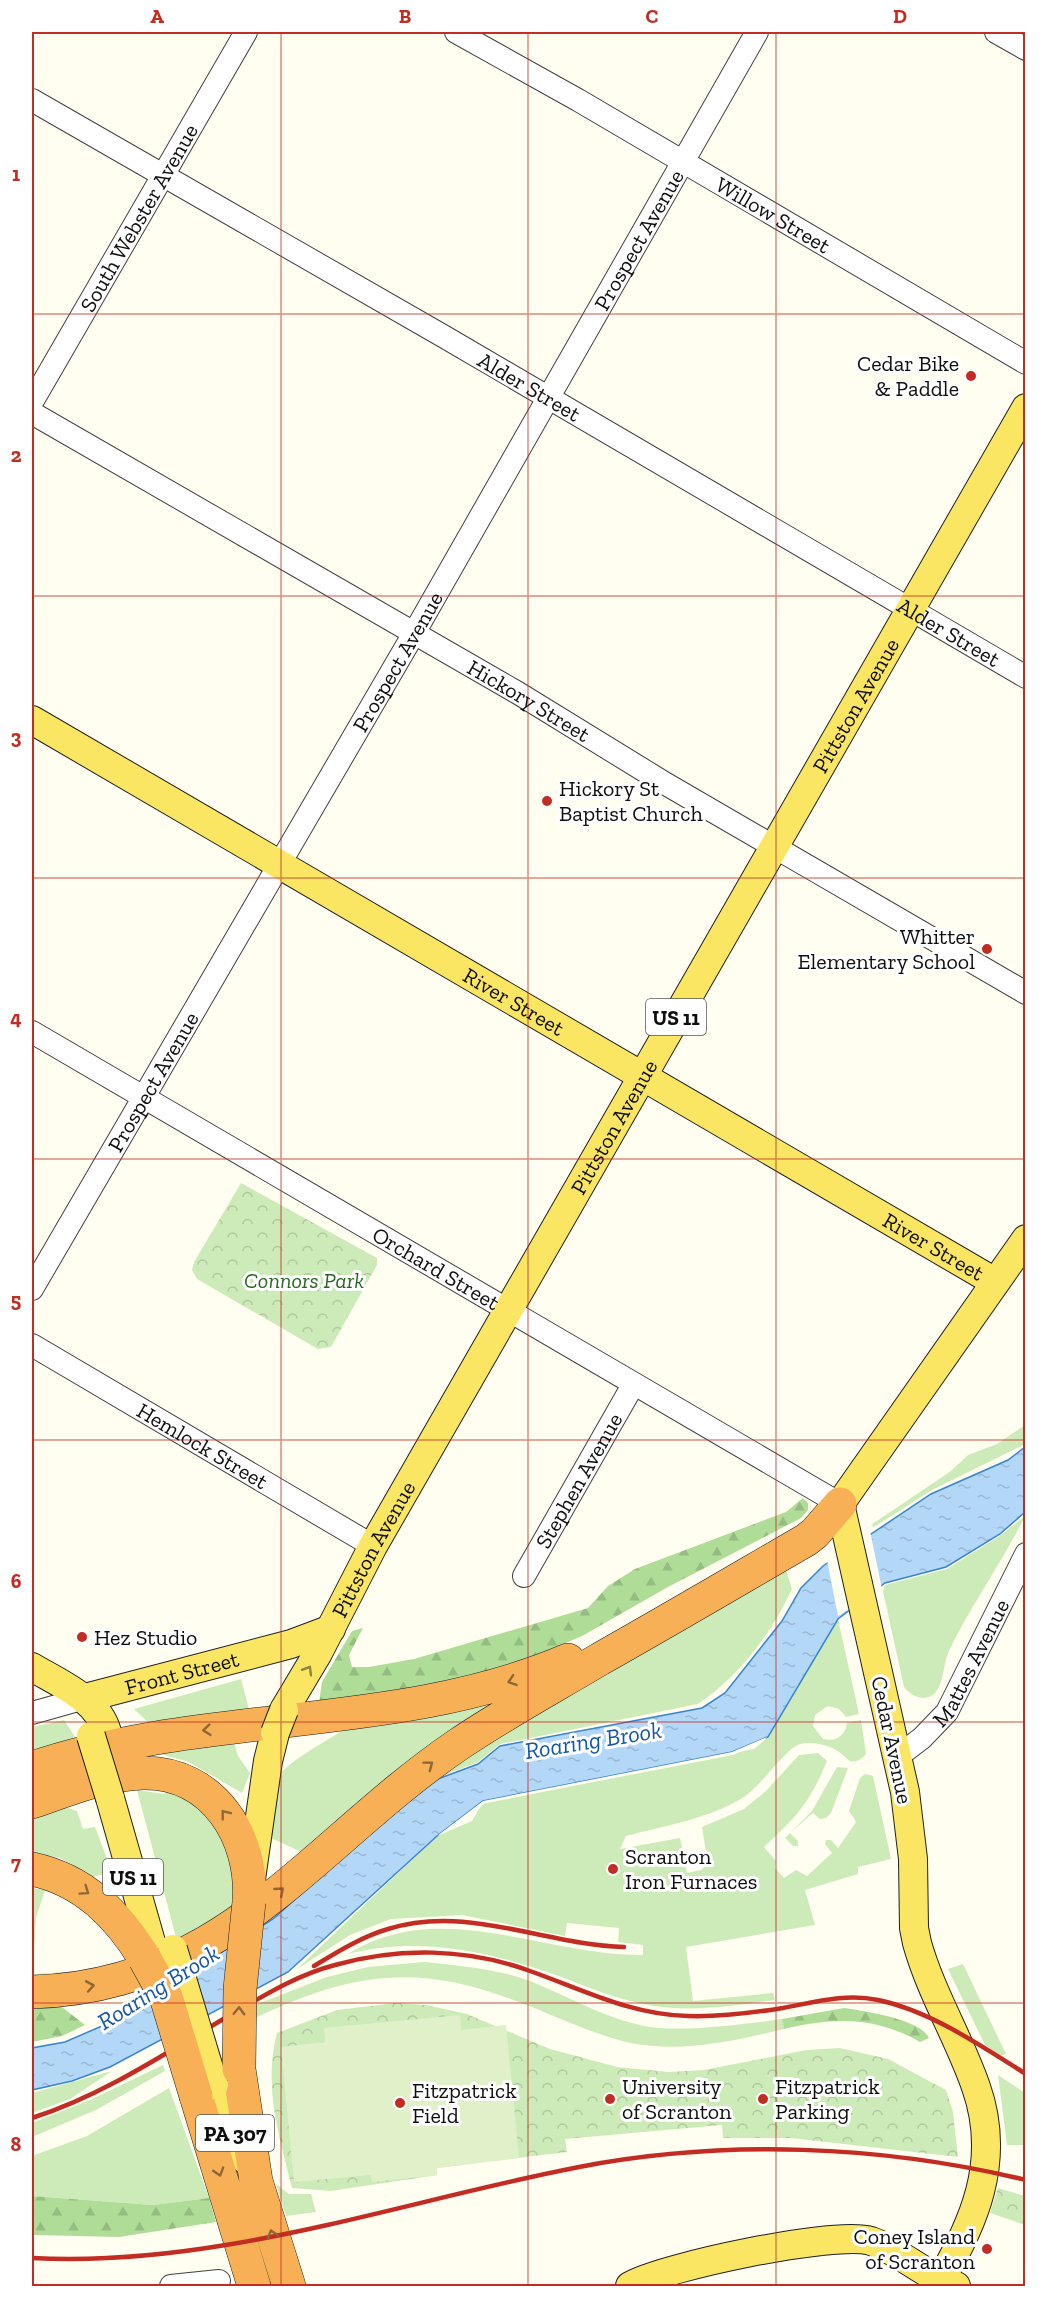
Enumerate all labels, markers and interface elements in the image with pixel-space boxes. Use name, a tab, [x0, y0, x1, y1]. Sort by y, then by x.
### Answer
text: A	[150, 4, 164, 28]
text: B	[399, 4, 411, 28]
text: C	[646, 4, 659, 28]
text: D	[893, 4, 907, 28]
street label: South Webster Avenue	[74, 119, 204, 316]
text: 1	[12, 162, 20, 186]
street label: Prospect Avenue	[588, 165, 689, 315]
street label: Willow Street	[711, 170, 836, 259]
street label: Alder Street	[473, 346, 586, 427]
place label: Cedar Bike & Paddle	[857, 350, 959, 402]
marker: Cedar Bike & Paddle	[964, 369, 978, 383]
text: 2	[11, 443, 22, 467]
street label: Prospect Avenue	[346, 587, 448, 737]
street label: Alder Street	[893, 591, 1006, 673]
street label: Pittston Avenue	[806, 633, 905, 777]
street label: Hickory Street	[463, 653, 596, 748]
text: 3	[11, 725, 22, 749]
place label: Hickory St Baptist Church	[559, 775, 703, 827]
marker: Hickory St Baptist Church	[540, 794, 554, 808]
place label: Whitter Elementary School	[798, 923, 975, 975]
marker: Whitter Elementary School	[980, 942, 994, 956]
street label: River Street	[459, 961, 570, 1042]
road number: US 11	[646, 999, 706, 1035]
text: 4	[10, 1006, 22, 1030]
street label: Prospect Avenue	[101, 1007, 204, 1157]
street label: Pittston Avenue	[564, 1055, 663, 1199]
street label: River Street	[878, 1206, 990, 1287]
street label: Orchard Street	[368, 1220, 505, 1316]
park label: Connors Park	[244, 1267, 364, 1294]
text: 5	[11, 1288, 21, 1312]
street label: Hemlock Street	[132, 1397, 274, 1495]
street label: Stephen Avenue	[529, 1408, 628, 1553]
street label: Pittston Avenue	[325, 1476, 421, 1622]
text: 6	[11, 1569, 22, 1593]
street label: Mattes Avenue	[926, 1594, 1015, 1733]
place label: Hez Studio	[94, 1624, 197, 1651]
marker: Hez Studio	[75, 1630, 89, 1644]
street label: Front Street	[122, 1645, 242, 1700]
one-way arrow	[300, 1666, 312, 1676]
one-way arrow	[507, 1673, 518, 1686]
street label: Cedar Avenue	[865, 1674, 919, 1806]
water label: Roaring Brook	[523, 1715, 664, 1765]
one-way arrow	[203, 1723, 212, 1736]
one-way arrow	[423, 1762, 434, 1773]
one-way arrow	[222, 1809, 233, 1820]
place label: Scranton Iron Furnaces	[625, 1843, 757, 1895]
text: 7	[11, 1851, 21, 1875]
road number: US 11	[103, 1859, 163, 1895]
marker: Scranton Iron Furnaces	[606, 1862, 620, 1876]
one-way arrow	[78, 1884, 89, 1895]
one-way arrow	[273, 1887, 284, 1898]
water label: Roaring Brook	[92, 1938, 224, 2036]
one-way arrow	[84, 1980, 94, 1993]
one-way arrow	[233, 2006, 246, 2015]
place label: University of Scranton	[622, 2073, 732, 2125]
place label: Fitzpatrick Parking	[775, 2073, 880, 2125]
place label: Fitzpatrick Field	[412, 2077, 517, 2129]
marker: University of Scranton	[603, 2092, 617, 2106]
marker: Fitzpatrick Parking	[756, 2092, 770, 2106]
marker: Fitzpatrick Field	[393, 2096, 407, 2110]
road number: PA 307	[196, 2115, 274, 2151]
text: 8	[11, 2132, 22, 2156]
one-way arrow	[212, 2166, 224, 2177]
place label: Coney Island of Scranton	[854, 2223, 975, 2275]
one-way arrow	[267, 2229, 279, 2240]
marker: Coney Island of Scranton	[980, 2242, 994, 2256]

